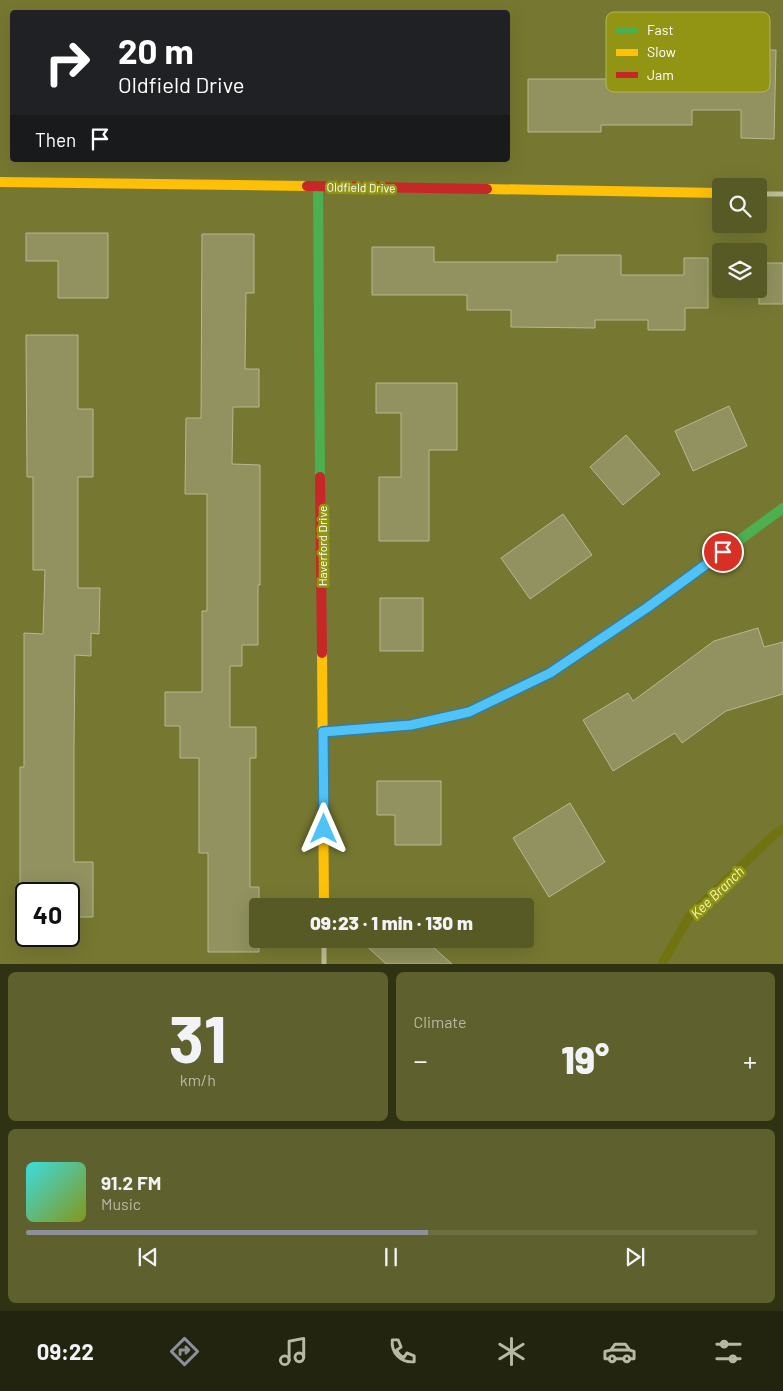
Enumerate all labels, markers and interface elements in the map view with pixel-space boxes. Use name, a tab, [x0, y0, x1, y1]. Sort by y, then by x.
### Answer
legend	[606, 12, 770, 92]
text: Fast	[647, 21, 673, 38]
text: 20 m	[118, 29, 194, 71]
icon: right	[35, 30, 100, 95]
text: Slow	[647, 43, 676, 60]
text: Jam	[647, 66, 674, 83]
text: Oldfield Drive	[118, 71, 244, 97]
icon: arrive	[86, 125, 114, 153]
text: Then	[35, 128, 76, 151]
map controls	[712, 178, 767, 298]
button: search	[712, 178, 767, 233]
street label: Oldfield Drive	[326, 179, 396, 195]
button: layers	[712, 243, 767, 298]
street label: Haverford Drive	[315, 506, 329, 586]
pin	[702, 531, 744, 573]
icon: arrive	[709, 538, 737, 566]
position arrow	[297, 802, 349, 854]
water label: Kee Branch	[687, 862, 747, 922]
speed limit sign: 40	[15, 882, 80, 947]
text: 09:23 · 1 min · 130 m	[310, 911, 473, 934]
text: 31	[169, 998, 227, 1076]
text: Climate	[414, 1012, 466, 1031]
text: 19°	[561, 1036, 609, 1082]
text: −	[414, 1043, 428, 1077]
text: +	[743, 1043, 757, 1077]
text: km/h	[180, 1070, 216, 1089]
text: 91.2 FM	[101, 1171, 161, 1194]
text: Music	[101, 1194, 141, 1213]
icon: previous	[134, 1243, 162, 1271]
icon: pause	[377, 1243, 405, 1271]
icon: next	[621, 1243, 649, 1271]
icon: directions	[167, 1334, 202, 1369]
icon: music	[276, 1334, 311, 1369]
icon: phone	[385, 1334, 420, 1369]
icon: climate	[494, 1334, 529, 1369]
icon: car	[602, 1334, 637, 1369]
icon: filters	[711, 1334, 746, 1369]
text: 09:22	[37, 1338, 94, 1364]

